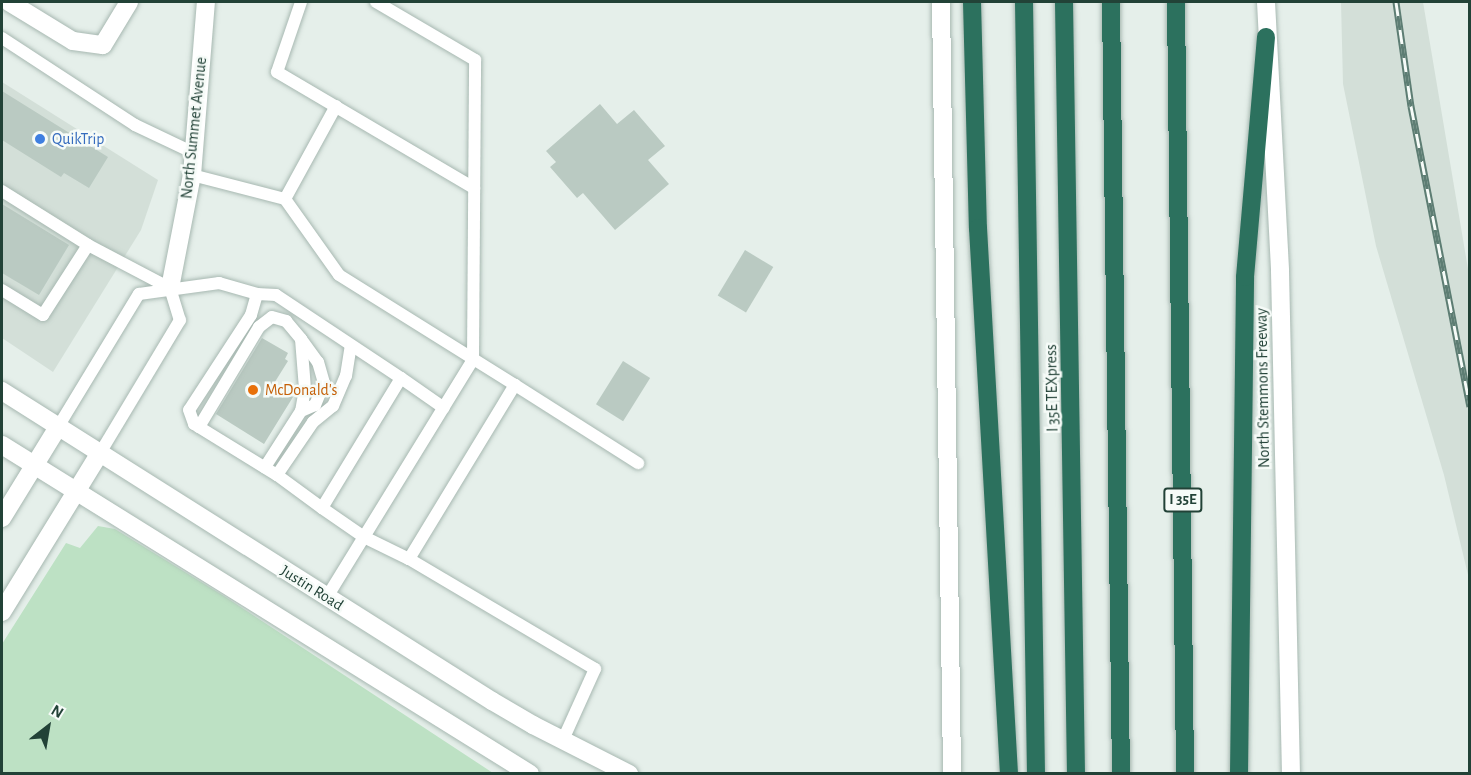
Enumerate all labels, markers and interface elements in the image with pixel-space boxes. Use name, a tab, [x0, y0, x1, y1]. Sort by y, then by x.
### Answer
street label: North Summet Avenue	[177, 56, 211, 200]
place label: QuikTrip	[52, 129, 104, 149]
marker: QuikTrip	[33, 132, 47, 146]
street label: North Stemmons Freeway	[1252, 308, 1274, 468]
street label: I 35E TEXpress	[1042, 344, 1062, 432]
place label: McDonald's	[265, 380, 337, 400]
marker: McDonald's	[246, 383, 260, 397]
road number: I 35E	[1162, 488, 1204, 512]
street label: Justin Road	[277, 561, 347, 615]
north arrow	[18, 697, 78, 757]
text: N	[48, 702, 66, 721]

